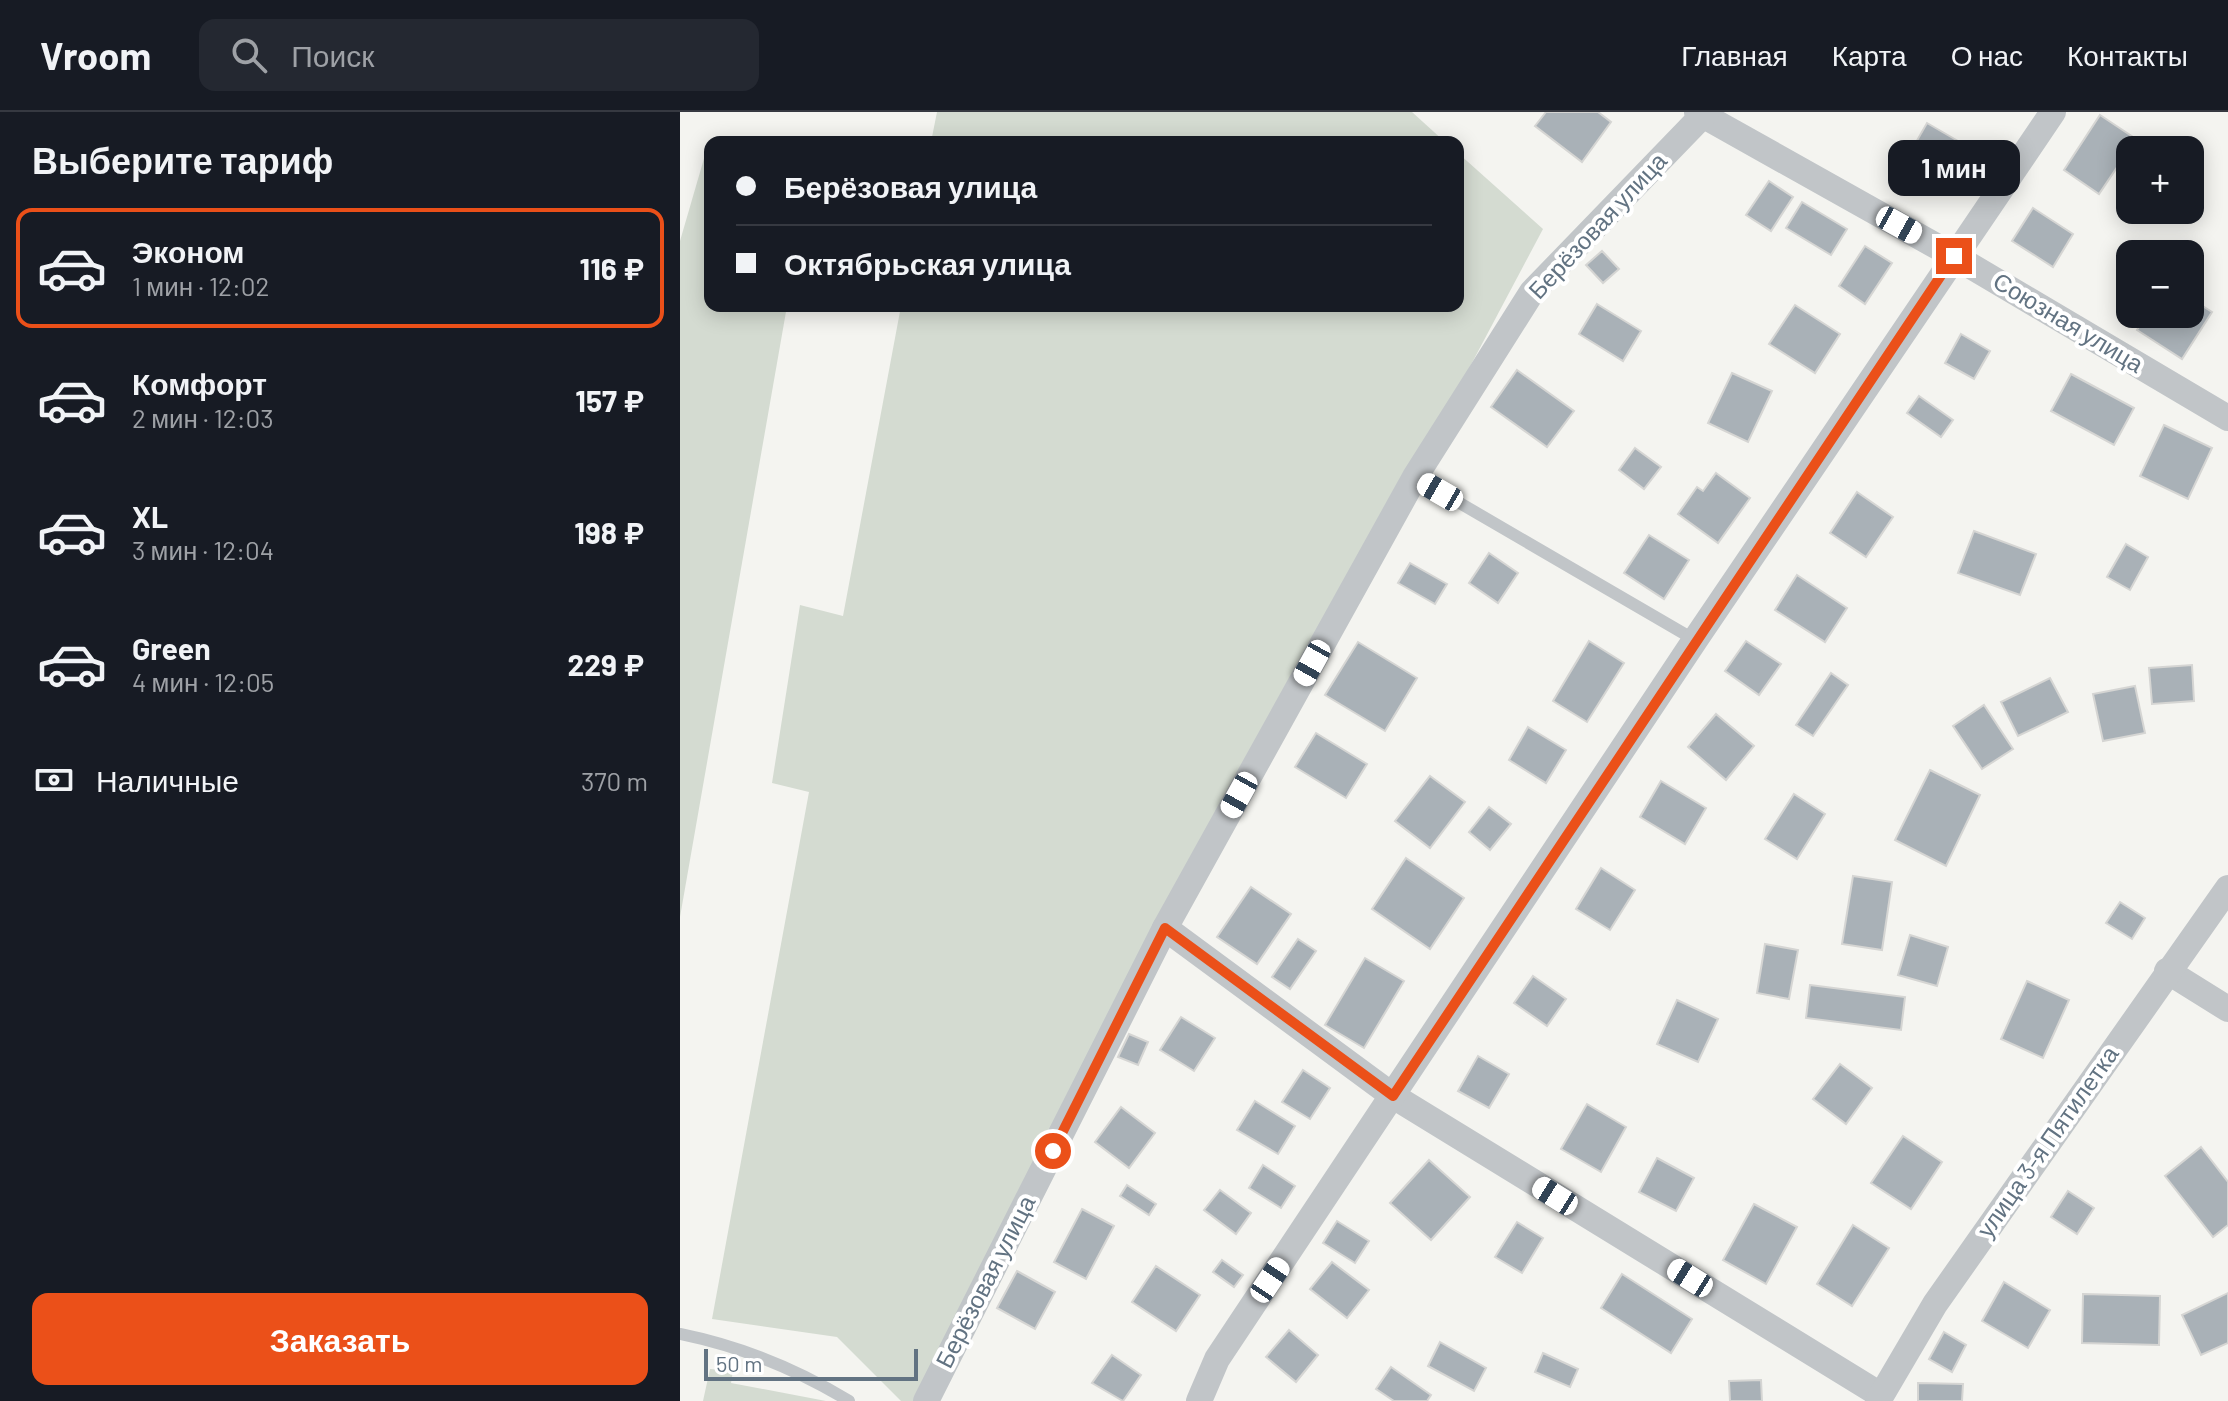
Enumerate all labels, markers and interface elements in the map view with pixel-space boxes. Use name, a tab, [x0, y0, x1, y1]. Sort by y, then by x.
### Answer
search box	[199, 19, 759, 91]
text: Vroom	[40, 32, 151, 78]
icon: search	[227, 33, 271, 77]
text: Поиск	[291, 37, 374, 73]
text: Главная	[1681, 38, 1788, 72]
text: Карта	[1832, 38, 1907, 72]
text: О нас	[1951, 38, 2023, 72]
text: Контакты	[2067, 38, 2188, 72]
map controls	[2116, 136, 2204, 328]
button: +	[2116, 136, 2204, 224]
text: Выберите тариф	[32, 138, 333, 181]
callout: 1 мин	[1888, 140, 2020, 196]
street label: Берёзовая улица	[1522, 145, 1673, 304]
text: 1 мин	[1921, 152, 1987, 183]
text: Берёзовая улица	[784, 168, 1037, 204]
car	[1872, 203, 1926, 247]
icon: car	[36, 232, 108, 304]
text: Эконом	[132, 233, 245, 269]
route end	[1936, 238, 1972, 274]
button: −	[2116, 240, 2204, 328]
text: Октябрьская улица	[784, 245, 1071, 281]
text: 116 ₽	[579, 250, 644, 286]
street label: Союзная улица	[1988, 265, 2150, 378]
text: 1 мин · 12:02	[132, 270, 269, 301]
icon: car	[36, 364, 108, 436]
text: Комфорт	[132, 365, 267, 401]
text: 157 ₽	[575, 382, 644, 418]
text: 2 мин · 12:03	[132, 402, 274, 433]
car	[1413, 470, 1467, 514]
icon: car	[36, 496, 108, 568]
text: XL	[132, 498, 168, 534]
text: 198 ₽	[574, 514, 644, 550]
text: 3 мин · 12:04	[132, 534, 274, 565]
icon: car	[36, 628, 108, 700]
text: Green	[132, 630, 211, 666]
car	[1290, 636, 1334, 690]
text: 229 ₽	[567, 646, 644, 682]
text: 4 мин · 12:05	[132, 666, 274, 697]
icon: cash	[32, 758, 76, 802]
text: Наличные	[96, 762, 239, 798]
text: 370 m	[581, 765, 648, 796]
car	[1217, 768, 1261, 822]
street label: улица 3-я Пятилетка	[1970, 1039, 2124, 1242]
route start	[1035, 1133, 1071, 1169]
car	[1528, 1173, 1582, 1219]
street label: Берёзовая улица	[929, 1190, 1041, 1372]
car	[1247, 1253, 1293, 1307]
car	[1663, 1255, 1717, 1301]
button: Заказать	[32, 1293, 648, 1385]
scale bar	[704, 1345, 918, 1381]
text: 50 m	[716, 1350, 762, 1376]

